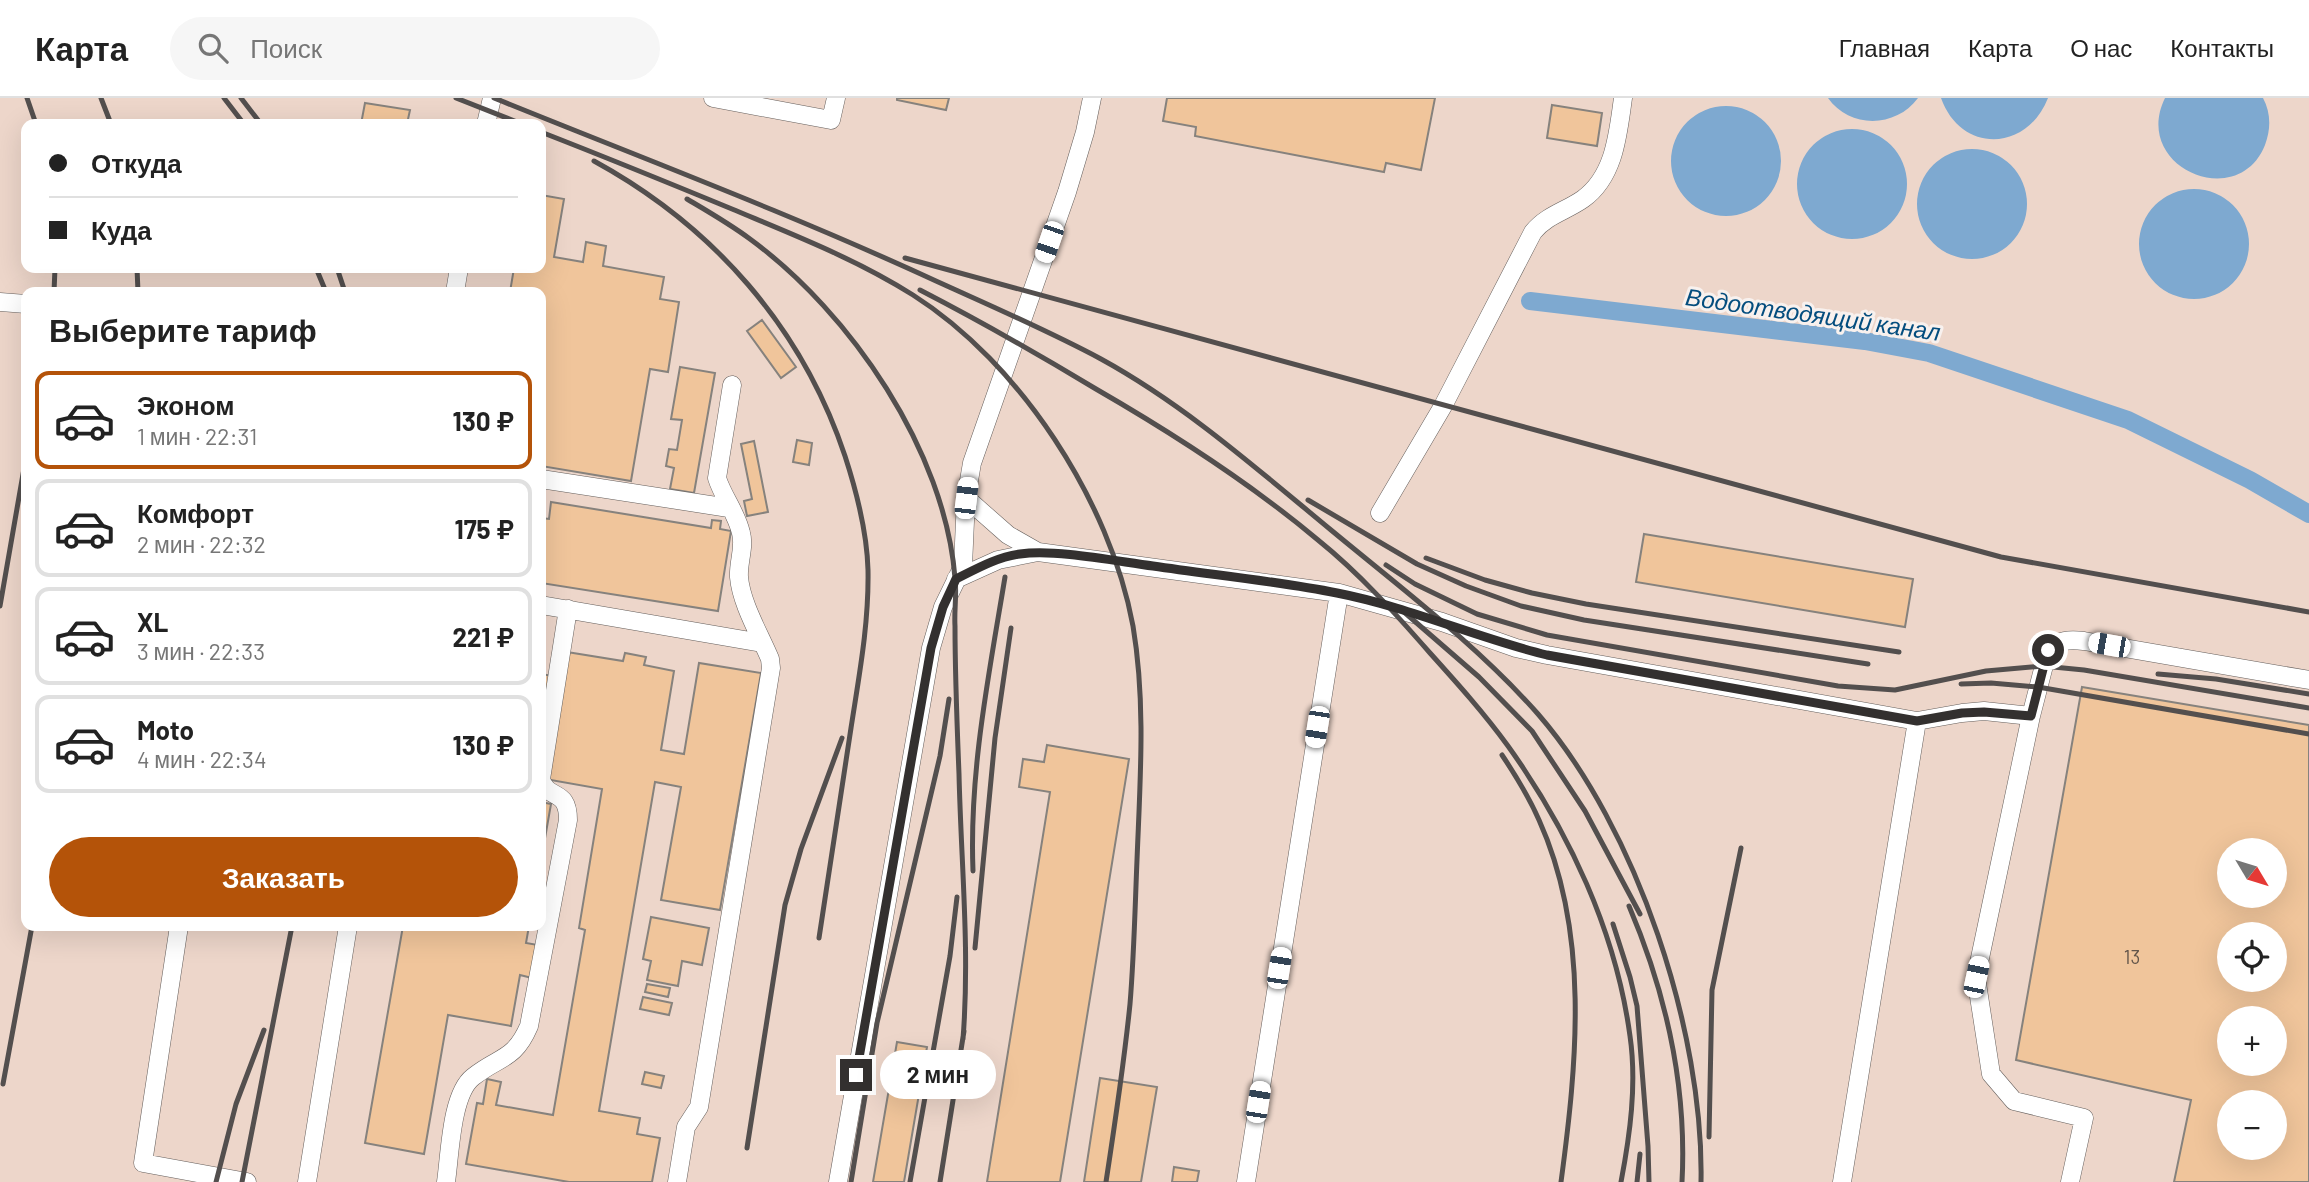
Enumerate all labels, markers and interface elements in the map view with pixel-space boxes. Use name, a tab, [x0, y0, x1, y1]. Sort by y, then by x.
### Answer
search box	[170, 17, 660, 80]
text: Карта	[35, 28, 128, 68]
icon: search	[194, 29, 232, 67]
text: Поиск	[250, 32, 322, 63]
text: Главная	[1839, 33, 1930, 62]
text: Карта	[1968, 33, 2032, 62]
text: О нас	[2070, 33, 2132, 62]
text: Контакты	[2170, 33, 2274, 62]
text: Откуда	[91, 147, 182, 178]
text: Куда	[91, 214, 152, 245]
car	[1033, 219, 1066, 265]
water label: Водоотводящий канал	[1684, 281, 1943, 346]
text: Выберите тариф	[49, 310, 317, 348]
icon: car	[53, 389, 116, 452]
text: Эконом	[137, 389, 235, 420]
text: 130 ₽	[453, 405, 514, 436]
text: 1 мин · 22:31	[137, 422, 257, 450]
car	[954, 476, 979, 520]
icon: car	[53, 497, 116, 560]
text: Комфорт	[137, 497, 254, 528]
text: 175 ₽	[454, 513, 514, 544]
text: 2 мин · 22:32	[137, 530, 266, 558]
icon: car	[53, 605, 116, 668]
text: XL	[137, 606, 168, 637]
text: 221 ₽	[452, 621, 514, 652]
car	[2087, 631, 2132, 659]
route start	[2032, 634, 2064, 666]
text: 3 мин · 22:33	[137, 637, 265, 665]
car	[1304, 705, 1331, 749]
icon: car	[53, 713, 116, 776]
text: Moto	[137, 714, 194, 745]
text: 130 ₽	[453, 729, 514, 760]
text: 4 мин · 22:34	[137, 745, 267, 773]
button: Заказать	[49, 837, 518, 917]
north arrow	[2217, 838, 2287, 908]
map controls	[2217, 838, 2287, 1160]
button: locate	[2217, 922, 2287, 992]
house number: 13	[2124, 945, 2140, 968]
car	[1266, 946, 1293, 990]
car	[1962, 954, 1991, 1000]
button: +	[2217, 1006, 2287, 1076]
callout: 2 мин	[880, 1051, 996, 1100]
route end	[840, 1059, 872, 1091]
text: 2 мин	[907, 1060, 969, 1088]
car	[1245, 1080, 1272, 1124]
button: −	[2217, 1090, 2287, 1160]

